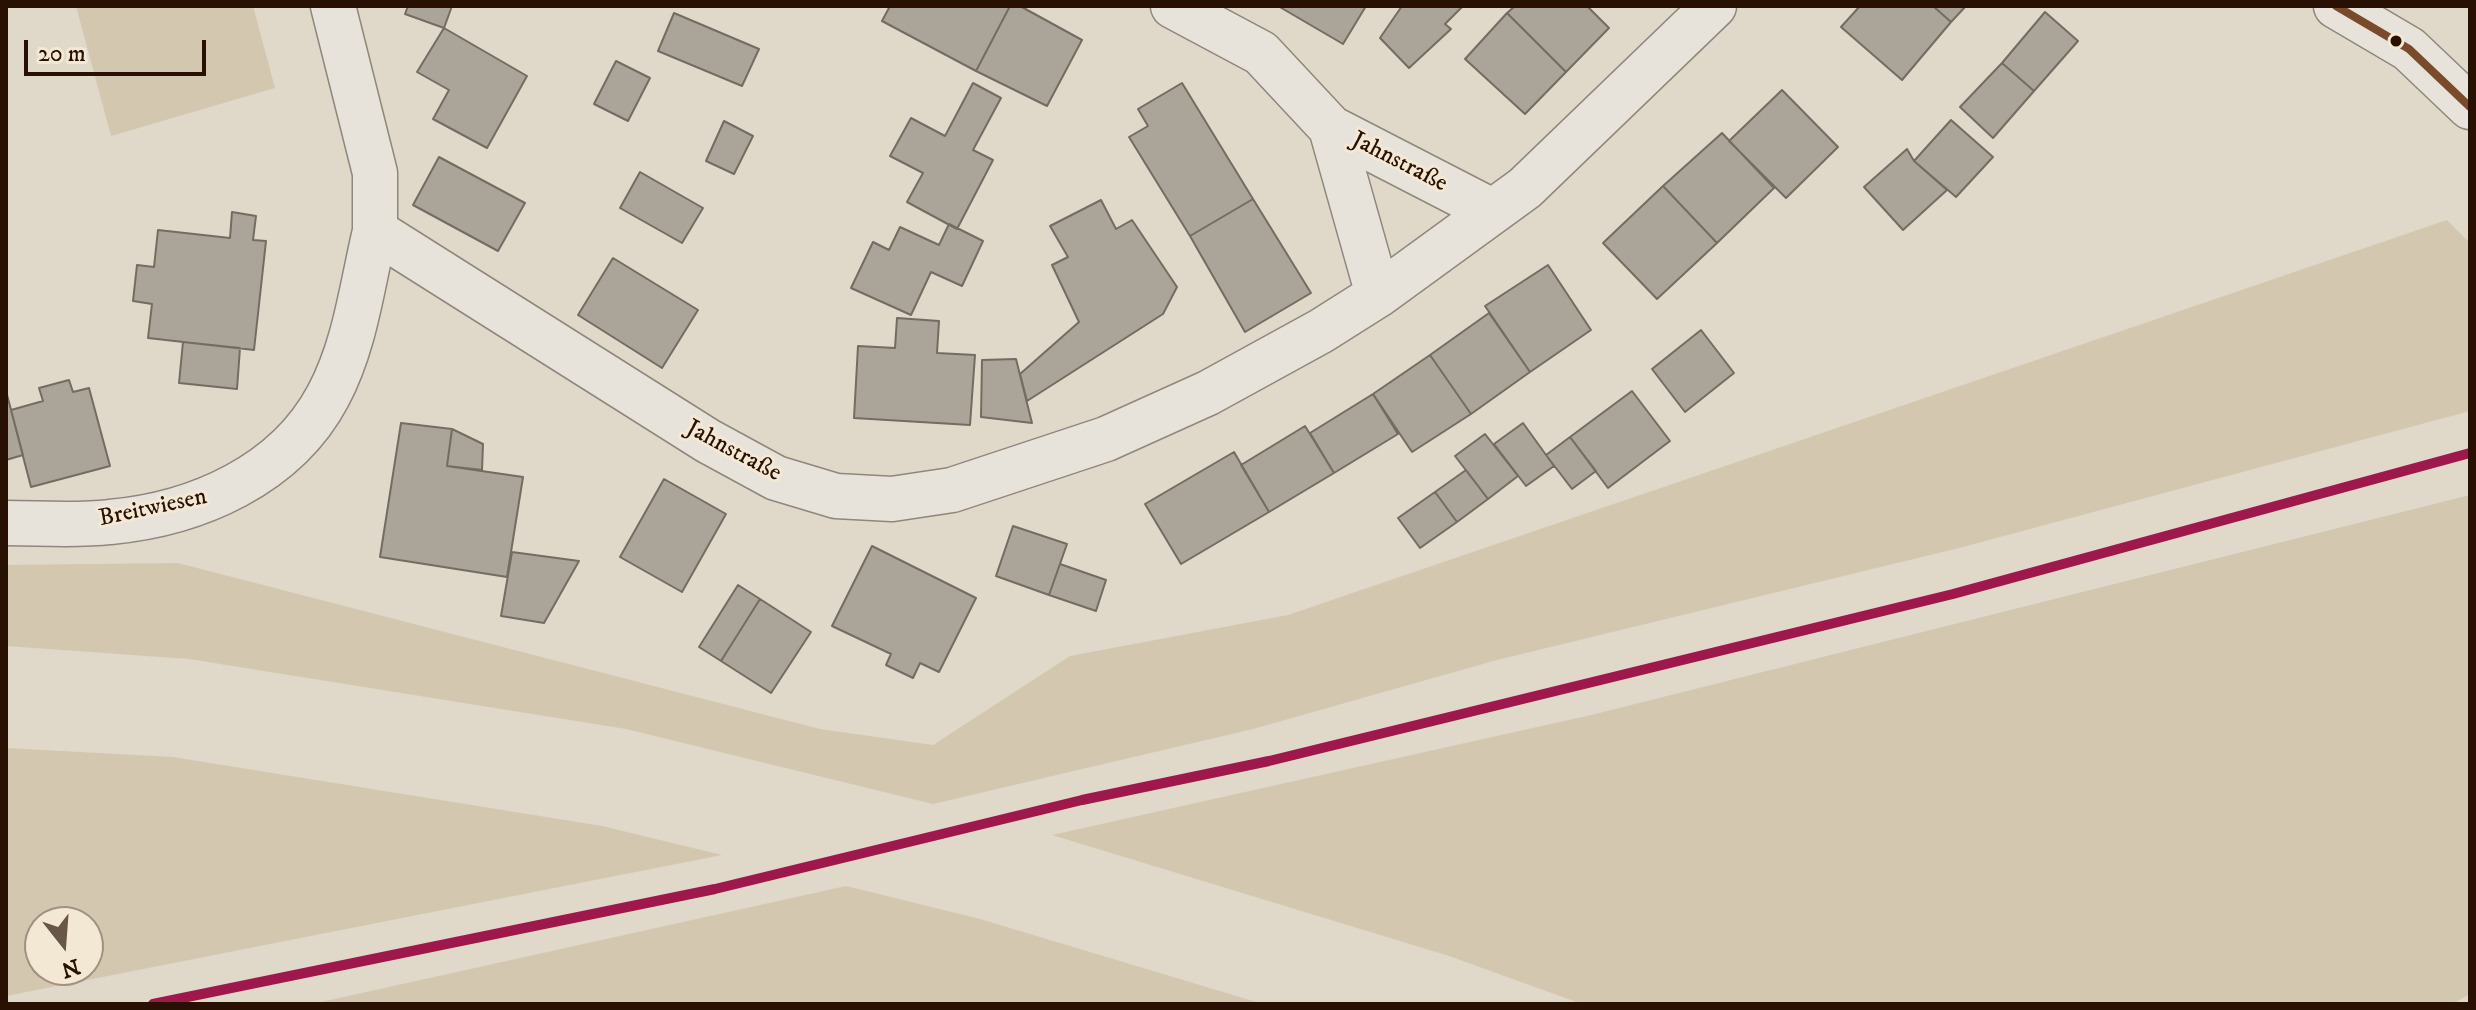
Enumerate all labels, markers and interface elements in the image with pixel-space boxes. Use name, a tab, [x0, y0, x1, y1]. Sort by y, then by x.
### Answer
scale bar	[28, 24, 210, 74]
unlabelled marker	[2388, 33, 2404, 49]
text: 20 m	[38, 39, 86, 69]
street label: Jahnstraße	[1346, 127, 1452, 199]
street label: Jahnstraße	[680, 415, 786, 489]
street label: Breitwiesen	[96, 484, 210, 534]
north arrow	[24, 906, 104, 986]
text: N	[58, 952, 83, 983]

